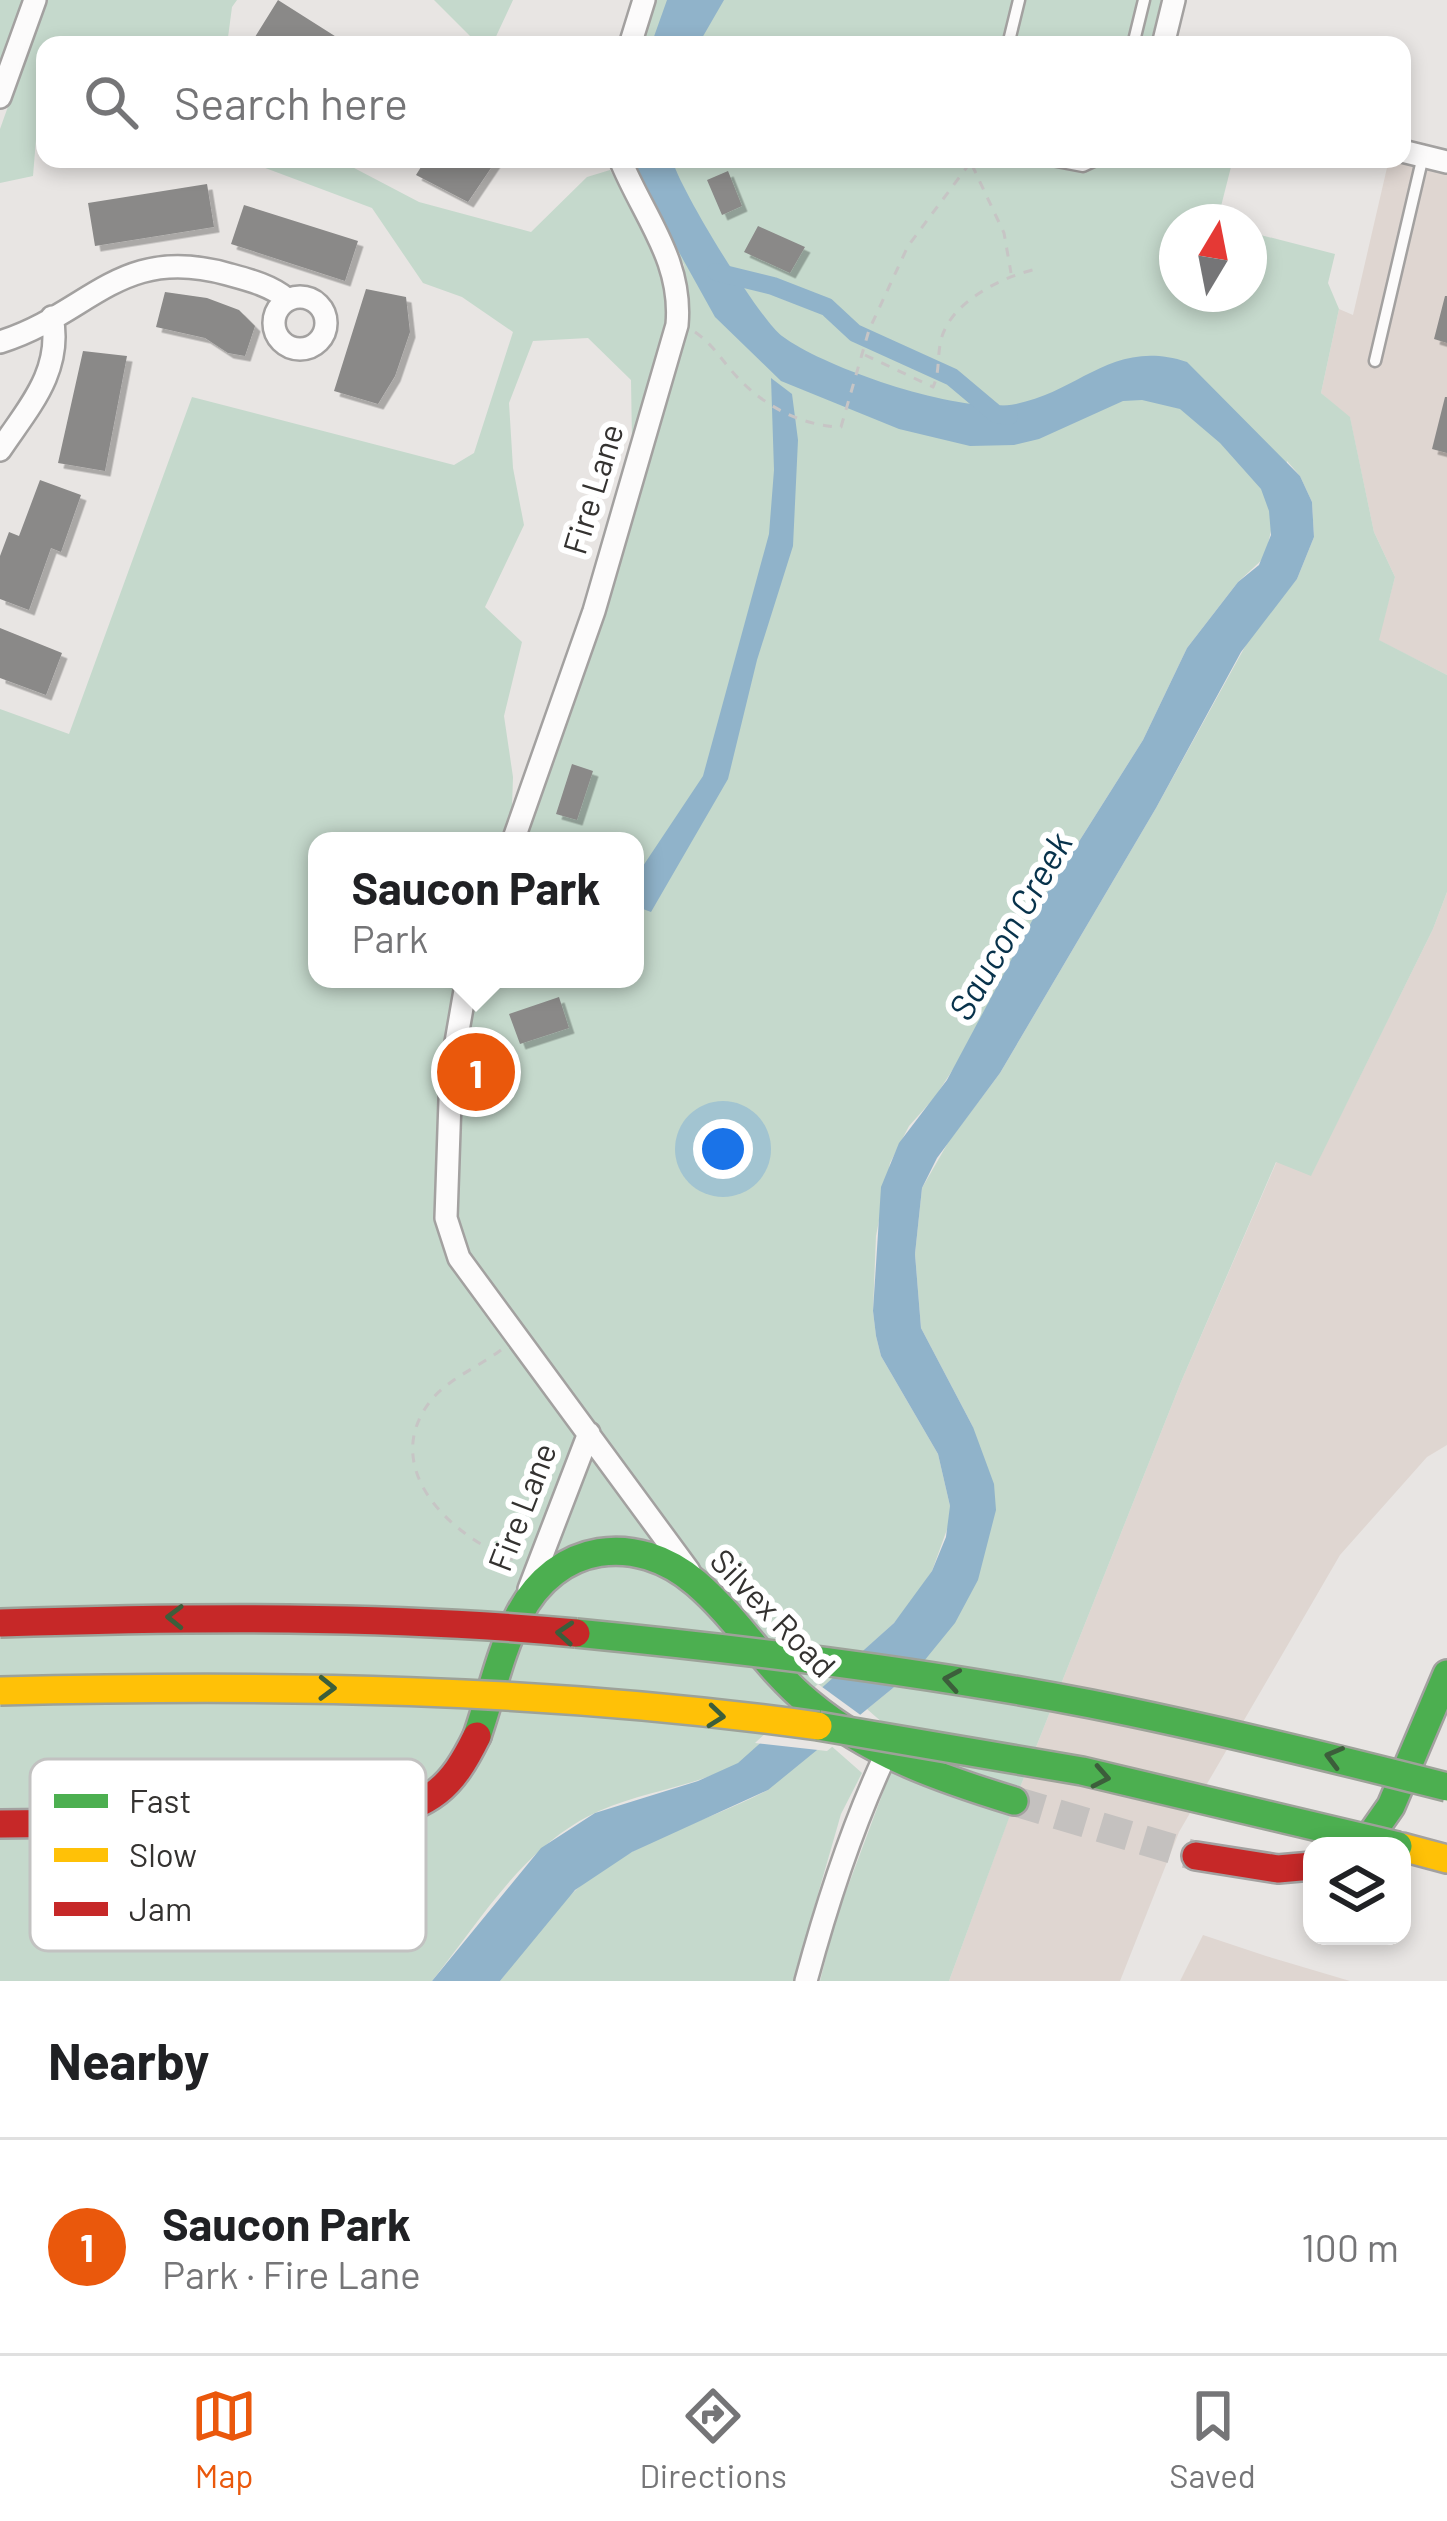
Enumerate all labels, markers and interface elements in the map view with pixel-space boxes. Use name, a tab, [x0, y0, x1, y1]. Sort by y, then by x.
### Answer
search box	[36, 36, 1411, 168]
icon: search	[78, 69, 144, 135]
text: Search here	[174, 75, 408, 129]
north arrow	[1159, 204, 1267, 312]
street label: Fire Lane	[553, 419, 631, 559]
water label: Saucon Creek	[938, 823, 1080, 1027]
popup	[308, 832, 644, 988]
text: Saucon Park	[352, 860, 600, 914]
text: Park	[352, 914, 428, 961]
pin: 1	[437, 1027, 515, 1117]
your location	[693, 1119, 753, 1179]
street label: Fire Lane	[478, 1437, 564, 1576]
street label: Silvex Road	[703, 1540, 845, 1685]
one-way arrow	[165, 1604, 183, 1630]
one-way arrow	[555, 1621, 574, 1647]
one-way arrow	[942, 1668, 962, 1693]
one-way arrow	[319, 1675, 337, 1701]
one-way arrow	[707, 1703, 726, 1728]
one-way arrow	[1324, 1746, 1345, 1771]
legend	[30, 1759, 426, 1951]
one-way arrow	[1090, 1763, 1110, 1789]
text: Fast	[129, 1780, 191, 1820]
text: Slow	[129, 1834, 197, 1874]
map controls	[1303, 1837, 1411, 1945]
button: layers	[1303, 1837, 1411, 1945]
text: Jam	[129, 1888, 192, 1928]
text: Nearby	[48, 2029, 209, 2090]
text: Saucon Park	[162, 2196, 411, 2250]
text: 1	[80, 2223, 94, 2270]
text: 100 m	[1301, 2223, 1399, 2270]
text: Park · Fire Lane	[162, 2250, 421, 2297]
tab: Map	[191, 2383, 257, 2495]
tab: Directions	[639, 2383, 787, 2495]
tab: Saved	[1169, 2383, 1256, 2495]

